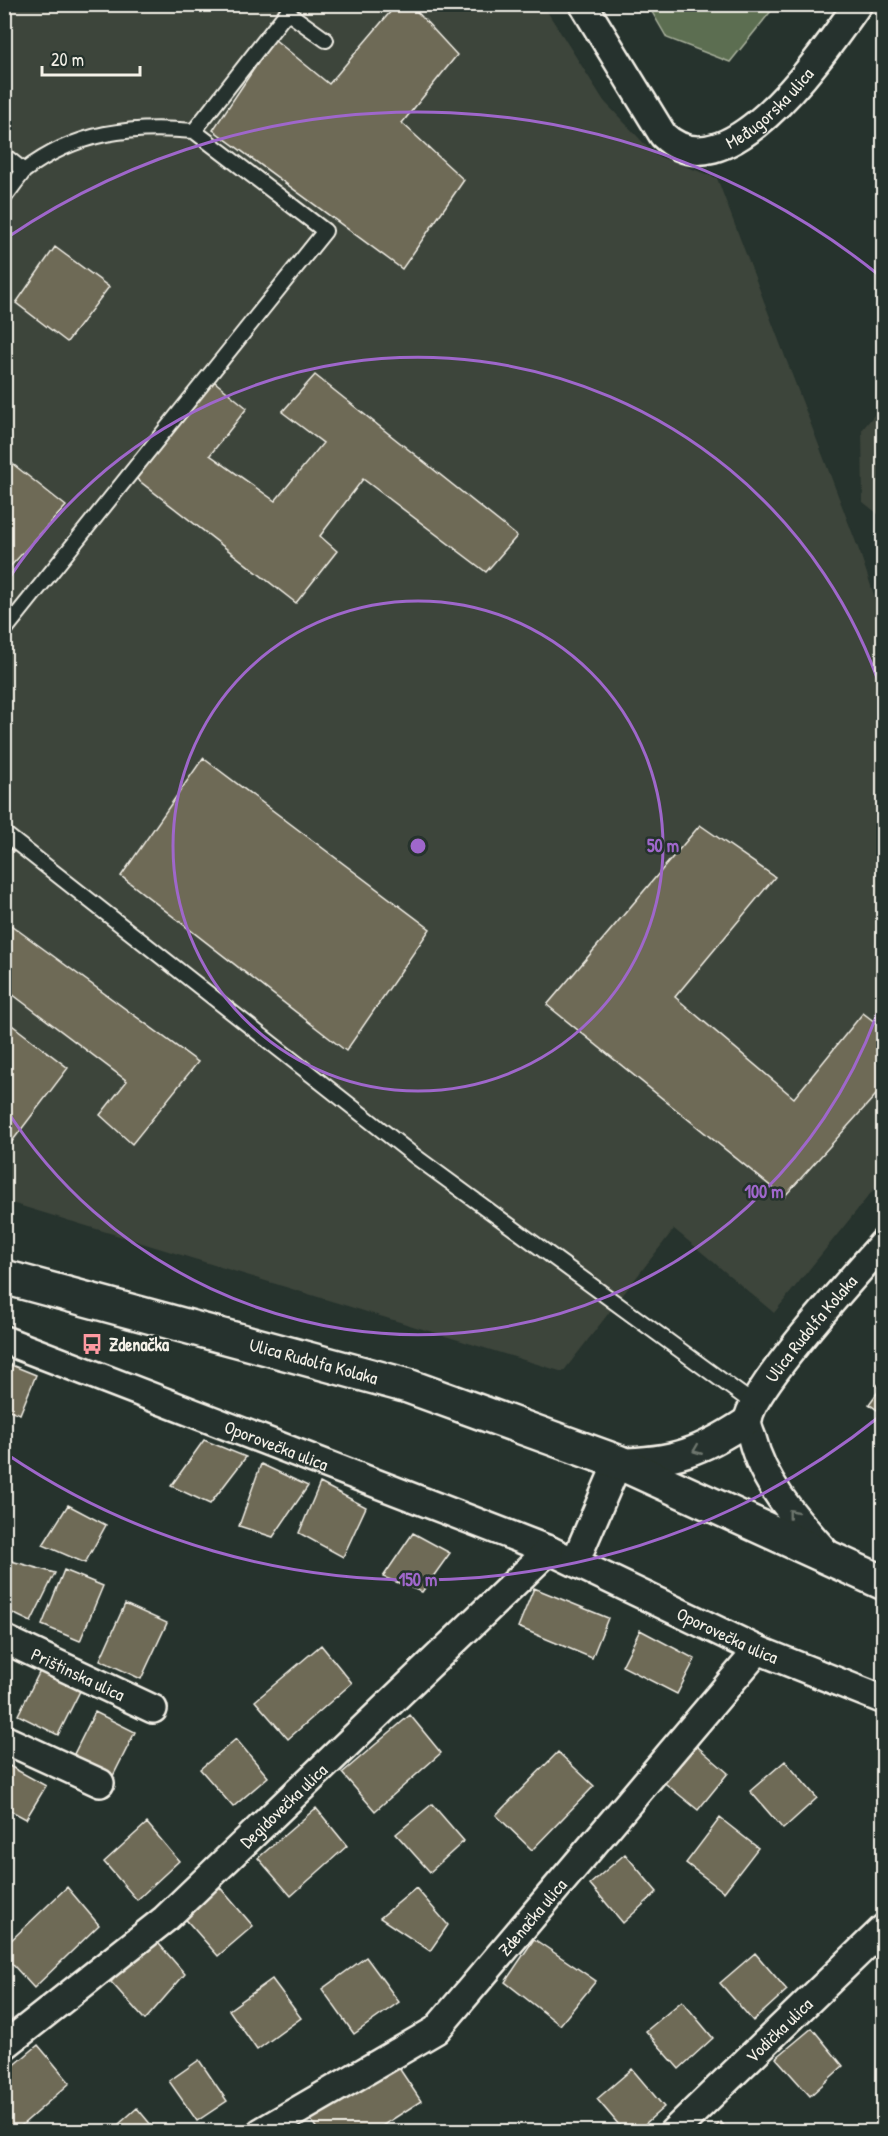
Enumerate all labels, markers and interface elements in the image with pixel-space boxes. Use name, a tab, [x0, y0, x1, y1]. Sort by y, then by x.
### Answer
scale bar	[42, 39, 140, 77]
text: 20 m	[51, 47, 84, 72]
street label: Međugorska ulica	[721, 62, 819, 154]
text: 50 m	[647, 833, 679, 858]
centre of rings	[408, 836, 428, 856]
text: 100 m	[744, 1179, 784, 1204]
street label: Ulica Rudolfa Kolaka	[759, 1269, 862, 1387]
street label: Ulica Rudolfa Kolaka	[247, 1331, 381, 1390]
bus stop icon: Zdenačka	[80, 1332, 104, 1356]
place label: Zdenačka	[109, 1332, 170, 1357]
street label: Oporovečka ulica	[221, 1414, 332, 1476]
one-way arrow	[692, 1443, 703, 1455]
one-way arrow	[788, 1508, 799, 1519]
text: 150 m	[399, 1567, 437, 1592]
street label: Oporovečka ulica	[673, 1601, 782, 1669]
street label: Prištinska ulica	[27, 1641, 129, 1707]
street label: Degidovečka ulica	[234, 1758, 332, 1853]
street label: Zdenačka ulica	[492, 1873, 572, 1961]
street label: Vodička ulica	[740, 1992, 818, 2068]

